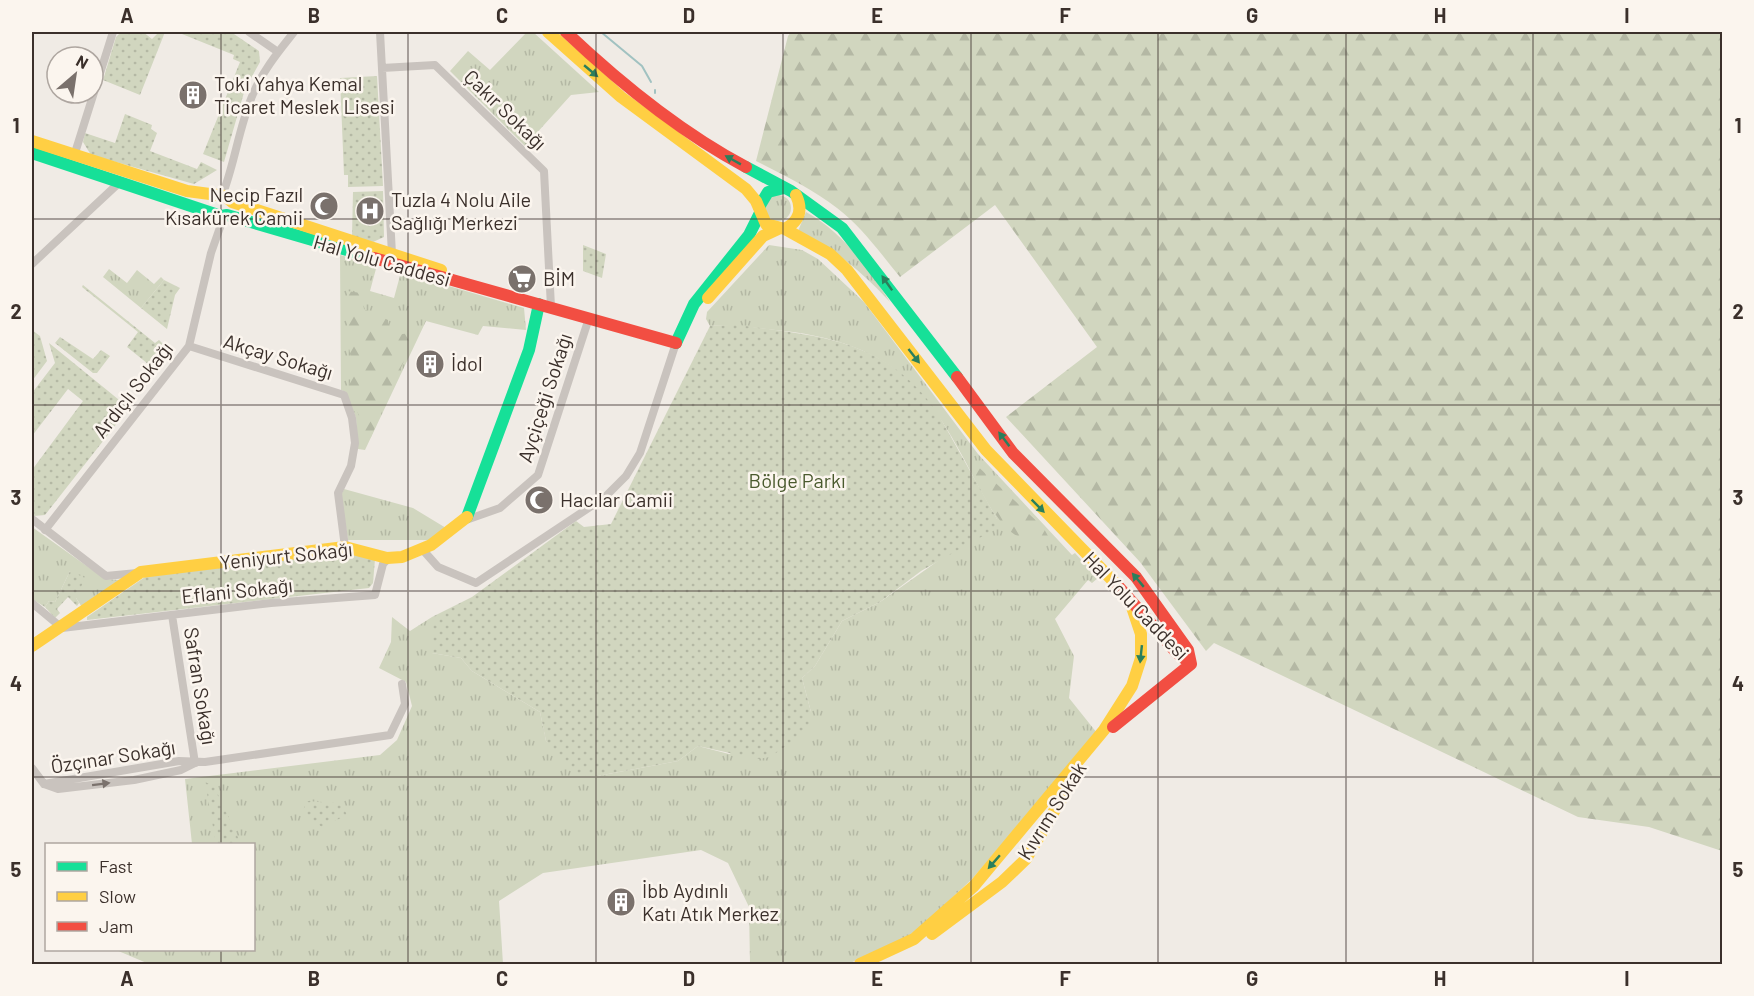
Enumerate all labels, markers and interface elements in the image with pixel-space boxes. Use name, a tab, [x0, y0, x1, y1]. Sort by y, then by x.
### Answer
text: A	[120, 3, 134, 27]
text: B	[308, 3, 320, 27]
text: C	[496, 3, 508, 27]
text: D	[683, 3, 695, 27]
text: E	[871, 3, 883, 27]
text: F	[1059, 3, 1071, 27]
text: G	[1246, 3, 1258, 27]
text: H	[1434, 3, 1446, 27]
text: I	[1624, 3, 1630, 27]
north arrow	[45, 45, 105, 105]
text: N	[73, 51, 92, 72]
street label: Çakır Sokağı	[459, 64, 552, 155]
one-way arrow	[583, 65, 599, 78]
place label: Toki Yahya Kemal Ticaret Meslek Lisesi	[214, 71, 395, 118]
building icon: Toki Yahya Kemal Ticaret Meslek Lisesi	[177, 79, 209, 111]
text: 1	[12, 113, 20, 137]
text: 1	[1734, 113, 1742, 137]
one-way arrow	[724, 155, 741, 165]
place label: Necip Fazıl Kısakürek Camii	[165, 182, 303, 229]
place label: Tuzla 4 Nolu Aile Sağlığı Merkezi	[391, 187, 531, 234]
mosque icon: Necip Fazıl Kısakürek Camii	[308, 190, 340, 222]
hospital icon: Tuzla 4 Nolu Aile Sağlığı Merkezi	[354, 195, 386, 227]
street label: Hal Yolu Caddesi	[311, 229, 454, 291]
supermarket icon: BİM	[506, 263, 538, 295]
place label: BİM	[543, 266, 575, 290]
one-way arrow	[881, 276, 893, 292]
text: 2	[10, 299, 22, 323]
text: 2	[1732, 299, 1744, 323]
street label: Akçay Sokağı	[221, 328, 336, 384]
street label: Ayçiçeği Sokağı	[512, 330, 576, 465]
street label: Ardıçlı Sokağı	[87, 337, 177, 442]
building icon: İdol	[414, 348, 446, 380]
one-way arrow	[907, 349, 919, 364]
place label: İdol	[451, 351, 483, 375]
one-way arrow	[998, 432, 1010, 447]
park label: Bölge Parkı	[749, 468, 845, 492]
mosque icon: Hacılar Camii	[523, 484, 555, 516]
text: 3	[11, 485, 21, 509]
text: 3	[1733, 485, 1743, 509]
place label: Hacılar Camii	[560, 487, 673, 511]
one-way arrow	[1031, 499, 1045, 513]
street label: Yeniyurt Sokağı	[219, 536, 353, 574]
street label: Hal Yolu Caddesi	[1079, 546, 1194, 665]
street label: Eflani Sokağı	[180, 572, 294, 608]
one-way arrow	[1132, 572, 1145, 588]
street label: Safran Sokağı	[180, 625, 222, 746]
one-way arrow	[1136, 644, 1146, 663]
text: 4	[10, 671, 22, 695]
text: 4	[1732, 671, 1744, 695]
street label: Özçınar Sokağı	[49, 734, 177, 778]
street label: Kıvrım Sokak	[1012, 757, 1091, 864]
one-way arrow	[91, 779, 110, 789]
legend	[45, 843, 255, 951]
one-way arrow	[988, 854, 1001, 870]
text: Fast	[99, 855, 133, 877]
text: 5	[11, 857, 22, 881]
text: 5	[1733, 857, 1744, 881]
place label: İbb Aydınlı Katı Atık Merkez	[642, 878, 779, 925]
text: Slow	[99, 885, 136, 907]
building icon: İbb Aydınlı Katı Atık Merkez	[605, 886, 637, 918]
text: Jam	[99, 915, 133, 937]
text: A	[120, 966, 134, 990]
text: B	[308, 966, 320, 990]
text: C	[496, 966, 508, 990]
text: D	[683, 966, 695, 990]
text: E	[871, 966, 883, 990]
text: F	[1059, 966, 1071, 990]
text: G	[1246, 966, 1258, 990]
text: H	[1434, 966, 1446, 990]
text: I	[1624, 966, 1630, 990]

